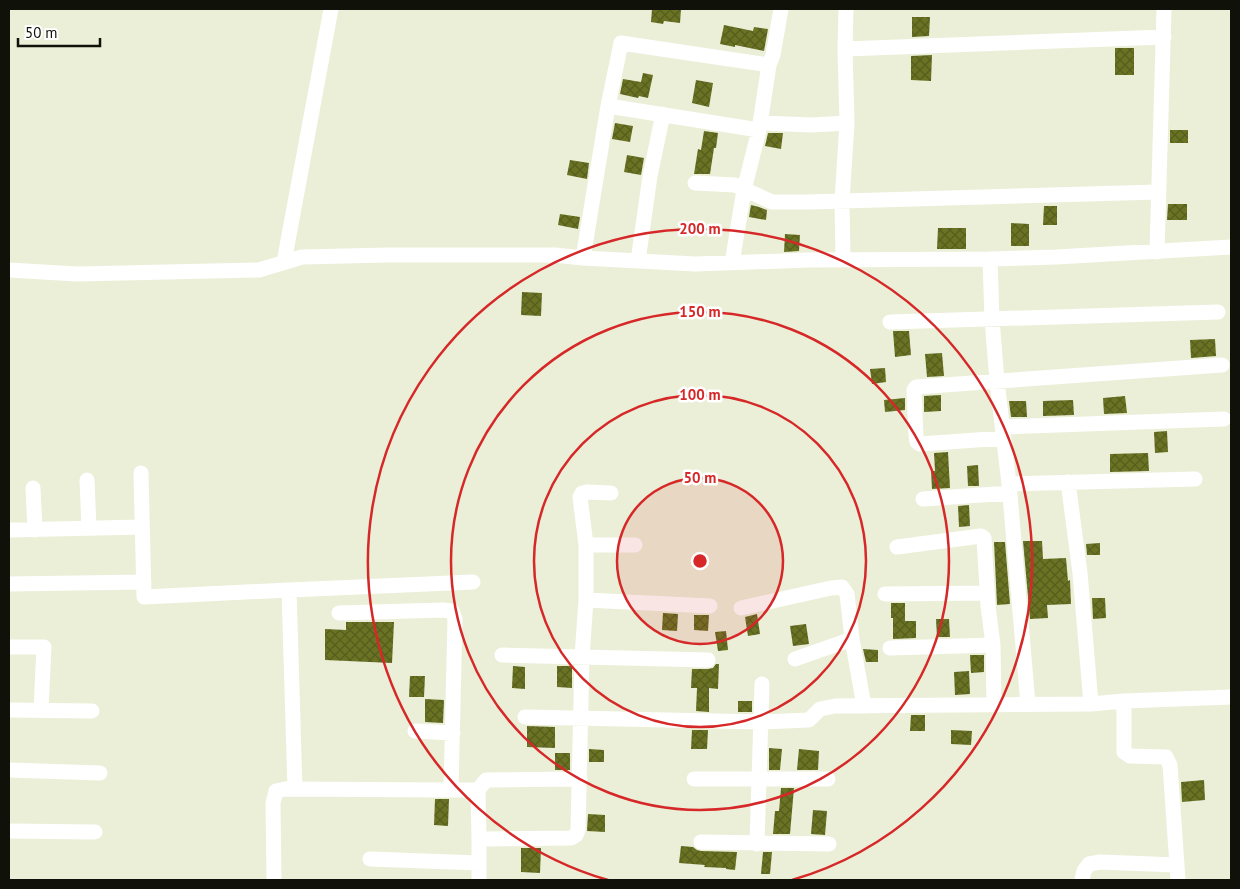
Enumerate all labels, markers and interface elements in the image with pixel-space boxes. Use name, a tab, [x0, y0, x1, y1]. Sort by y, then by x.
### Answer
scale bar	[18, 15, 100, 47]
text: 50 m	[25, 23, 58, 42]
text: 200 m	[679, 219, 721, 238]
text: 150 m	[679, 302, 721, 321]
text: 100 m	[679, 385, 721, 404]
text: 50 m	[684, 468, 716, 487]
centre of rings	[691, 552, 709, 570]

